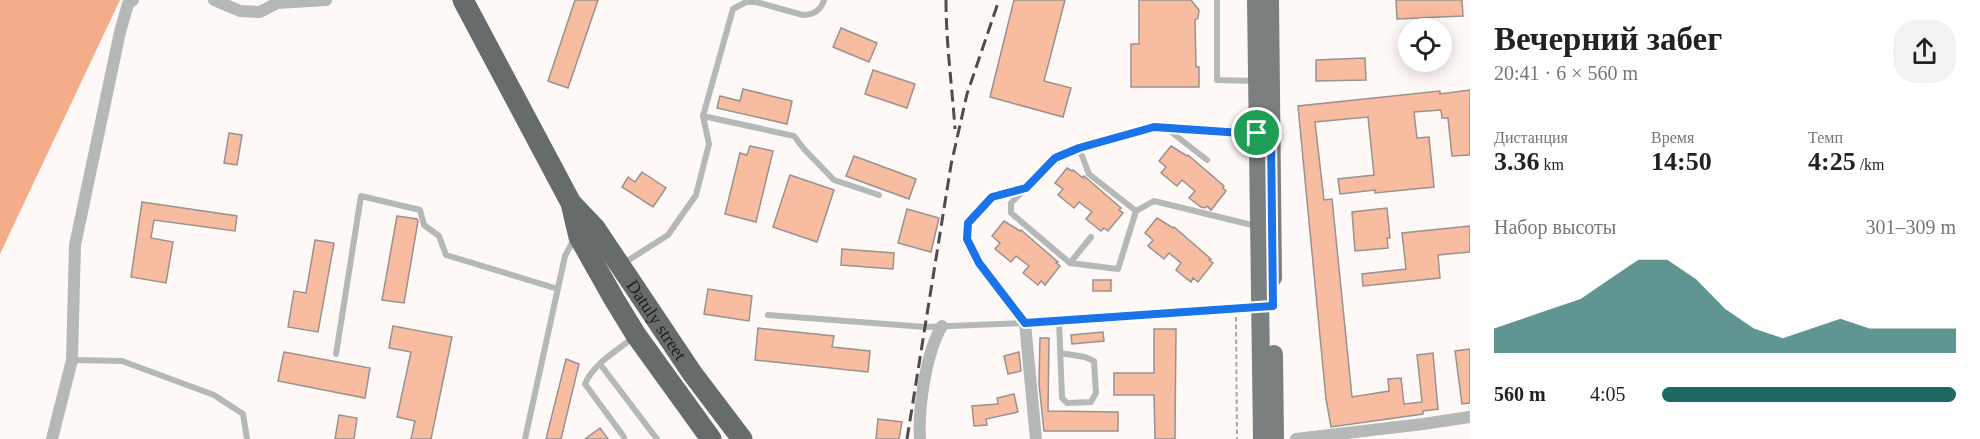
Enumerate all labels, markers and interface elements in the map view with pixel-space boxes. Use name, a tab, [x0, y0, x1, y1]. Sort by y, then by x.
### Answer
map controls	[1398, 18, 1452, 72]
button: locate	[1398, 18, 1452, 72]
button: share	[1893, 20, 1956, 83]
text: Вечерний забег	[1494, 21, 1722, 57]
text: 20:41 · 6 × 560 m	[1494, 62, 1638, 84]
pin	[1231, 107, 1282, 158]
icon: arrive	[1240, 116, 1273, 149]
text: Дистанция	[1494, 129, 1568, 146]
text: Время	[1651, 129, 1694, 146]
text: Темп	[1808, 129, 1843, 146]
text: 3.36	[1494, 147, 1540, 176]
text: 14:50	[1651, 147, 1712, 176]
text: 4:25	[1808, 147, 1856, 176]
text: km	[1540, 156, 1564, 173]
text: /km	[1856, 156, 1885, 173]
text: Набор высоты	[1494, 216, 1616, 238]
text: 301–309 m	[1865, 216, 1956, 238]
street label: Datuly street	[623, 276, 691, 364]
text: 560 m	[1494, 383, 1546, 405]
text: 4:05	[1590, 383, 1626, 405]

